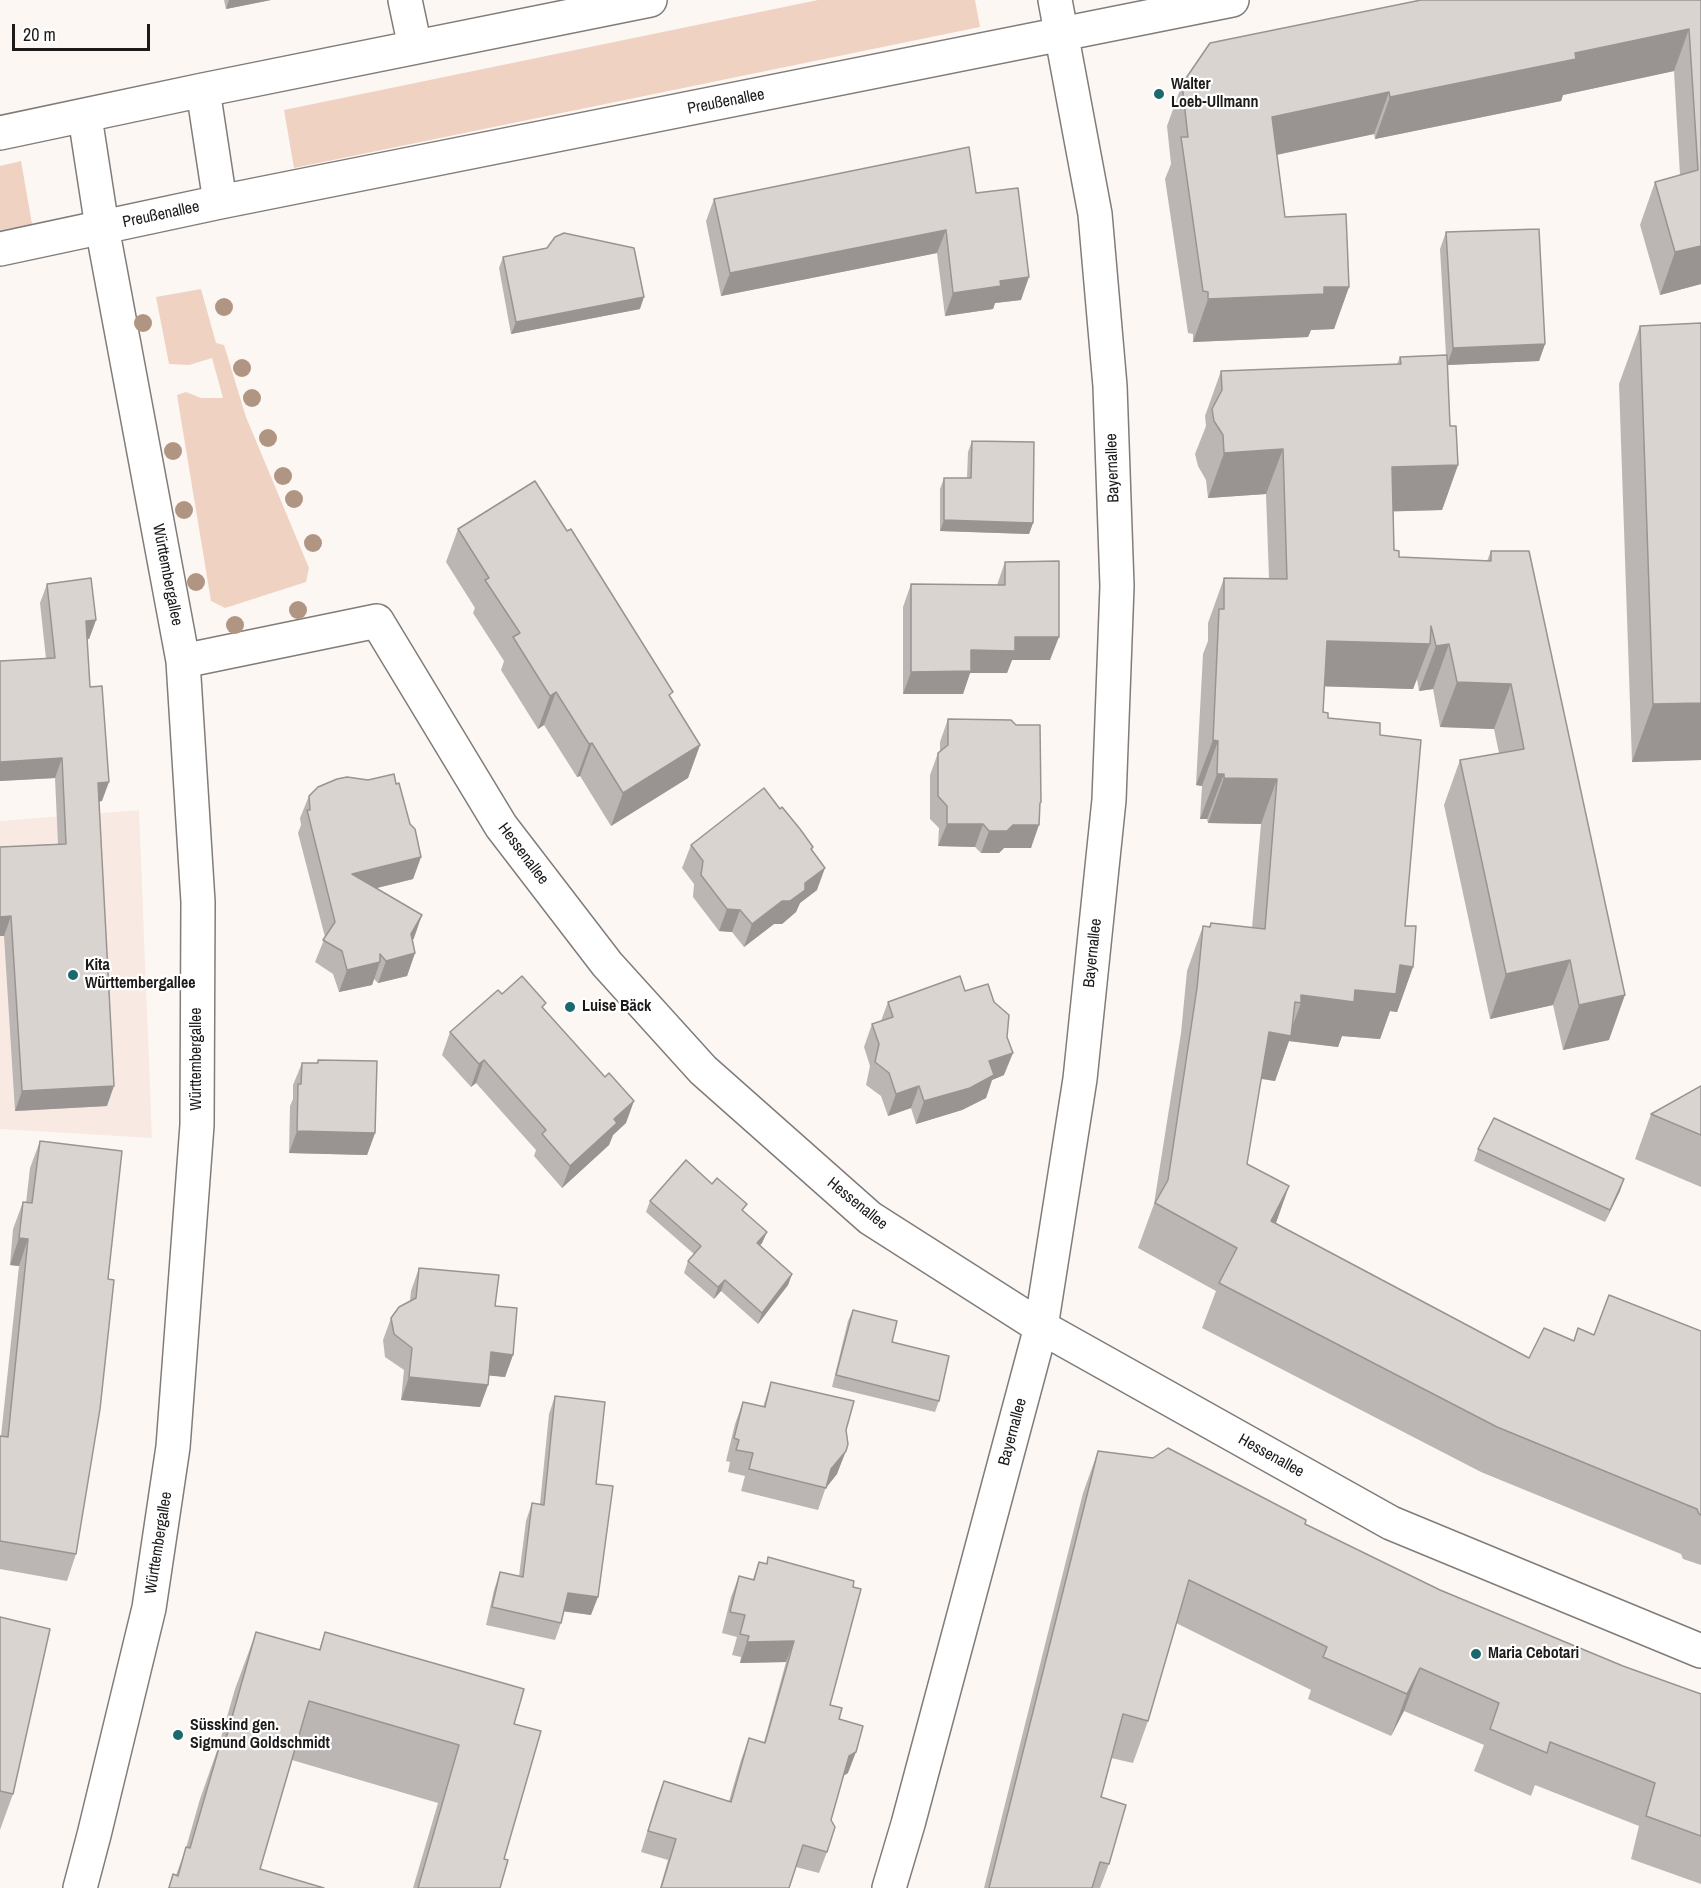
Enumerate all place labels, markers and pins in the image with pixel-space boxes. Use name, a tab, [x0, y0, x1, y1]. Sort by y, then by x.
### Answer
place label: Walter Loeb-Ullmann	[1171, 75, 1258, 113]
marker: Walter Loeb-Ullmann	[1152, 87, 1166, 101]
place label: Kita Württembergallee	[85, 956, 196, 994]
marker: Kita Württembergallee	[66, 968, 80, 982]
place label: Luise Bäck	[582, 997, 651, 1017]
marker: Luise Bäck	[563, 1000, 577, 1014]
place label: Maria Cebotari	[1488, 1644, 1579, 1664]
marker: Maria Cebotari	[1469, 1647, 1483, 1661]
place label: Süsskind gen. Sigmund Goldschmidt	[190, 1716, 330, 1754]
marker: Süsskind gen. Sigmund Goldschmidt	[171, 1728, 185, 1742]

